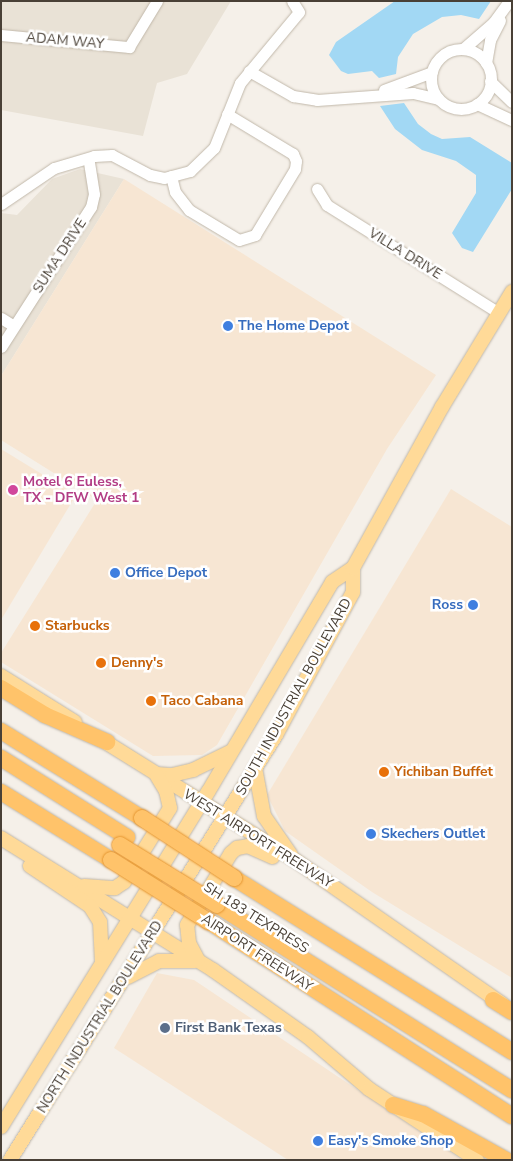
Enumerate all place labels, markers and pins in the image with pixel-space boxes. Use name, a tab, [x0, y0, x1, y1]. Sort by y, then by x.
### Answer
place label: The Home Depot	[238, 318, 349, 334]
marker: The Home Depot	[222, 320, 234, 332]
place label: Motel 6 Euless, TX - DFW West 1	[23, 474, 139, 507]
marker: Motel 6 Euless, TX - DFW West 1	[7, 484, 19, 496]
place label: Office Depot	[125, 565, 207, 581]
marker: Office Depot	[109, 567, 121, 579]
place label: Ross	[432, 597, 463, 613]
marker: Ross	[467, 599, 479, 611]
place label: Starbucks	[45, 618, 110, 634]
marker: Starbucks	[29, 620, 41, 632]
place label: Denny's	[111, 655, 163, 671]
marker: Denny's	[95, 657, 107, 669]
place label: Taco Cabana	[161, 693, 243, 709]
marker: Taco Cabana	[145, 695, 157, 707]
place label: Yichiban Buffet	[394, 764, 493, 780]
marker: Yichiban Buffet	[378, 766, 390, 778]
place label: Skechers Outlet	[381, 826, 485, 842]
marker: Skechers Outlet	[365, 828, 377, 840]
place label: First Bank Texas	[175, 1020, 282, 1036]
marker: First Bank Texas	[159, 1022, 171, 1034]
place label: Easy's Smoke Shop	[328, 1133, 453, 1149]
marker: Easy's Smoke Shop	[312, 1135, 324, 1147]

